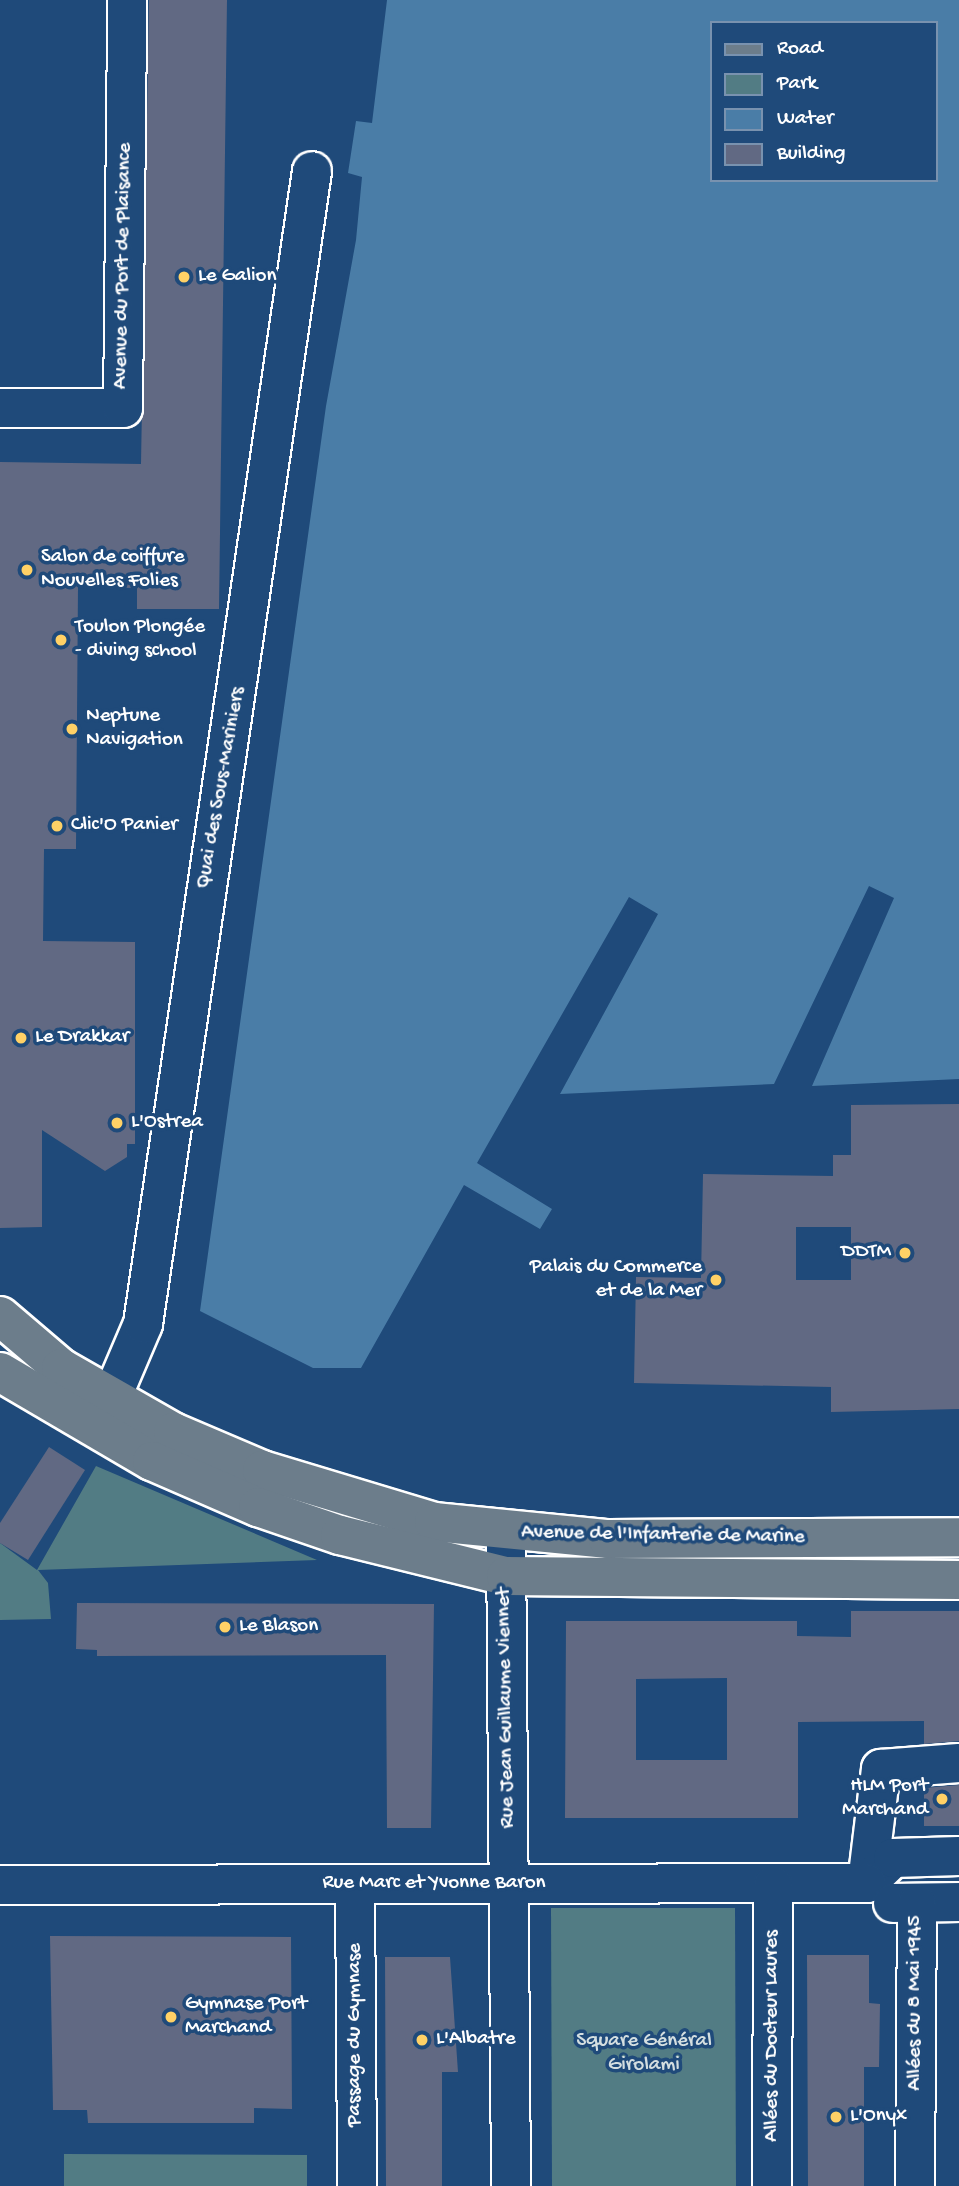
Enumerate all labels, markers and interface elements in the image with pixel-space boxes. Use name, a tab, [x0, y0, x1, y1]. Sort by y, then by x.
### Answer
legend	[710, 21, 938, 182]
text: Road	[777, 37, 823, 62]
text: Park	[777, 72, 817, 97]
text: Water	[777, 107, 833, 132]
street label: Avenue du Port de Plaisance	[109, 142, 139, 390]
text: Building	[777, 142, 846, 167]
place label: Le Galion	[198, 264, 276, 290]
marker: Le Galion	[176, 269, 192, 285]
place label: Salon de coiffure Nouvelles Folies	[41, 545, 185, 595]
marker: Salon de coiffure Nouvelles Folies	[19, 562, 35, 578]
place label: Toulon Plongée - diving school	[75, 615, 205, 665]
marker: Toulon Plongée - diving school	[53, 632, 69, 648]
street label: Quai des Sous-Mariniers	[192, 685, 252, 891]
place label: Neptune Navigation	[86, 704, 183, 754]
marker: Neptune Navigation	[64, 721, 80, 737]
place label: Clic'O Panier	[71, 813, 178, 839]
marker: Clic'O Panier	[49, 818, 65, 834]
place label: Le Drakkar	[35, 1025, 129, 1051]
marker: Le Drakkar	[13, 1030, 29, 1046]
place label: L'Ostrea	[131, 1110, 203, 1136]
marker: L'Ostrea	[109, 1115, 125, 1131]
place label: DDTM	[841, 1240, 891, 1266]
marker: DDTM	[897, 1245, 913, 1261]
place label: Palais du Commerce et de la Mer	[530, 1255, 702, 1305]
marker: Palais du Commerce et de la Mer	[708, 1272, 724, 1288]
street label: Avenue de l'Infanterie de Marine	[521, 1521, 805, 1551]
street label: Rue Jean Guillaume Viennet	[492, 1587, 522, 1829]
place label: Le Blason	[239, 1614, 318, 1640]
marker: Le Blason	[217, 1619, 233, 1635]
place label: HLM Port Marchand	[842, 1774, 928, 1824]
marker: HLM Port Marchand	[934, 1791, 950, 1807]
street label: Rue Marc et Yvonne Baron	[322, 1871, 546, 1897]
street label: Allées du 8 Mai 1945	[903, 1915, 929, 2091]
street label: Allées du Docteur Laures	[760, 1930, 786, 2142]
street label: Passage du Gymnase	[343, 1943, 369, 2127]
place label: Gymnase Port Marchand	[185, 1992, 307, 2042]
marker: Gymnase Port Marchand	[163, 2009, 179, 2025]
place label: L'Albatre	[436, 2027, 516, 2053]
park label: Square Général Girolami	[576, 2029, 712, 2079]
marker: L'Albatre	[414, 2032, 430, 2048]
place label: L'Onyx	[850, 2104, 907, 2130]
marker: L'Onyx	[828, 2109, 844, 2125]

